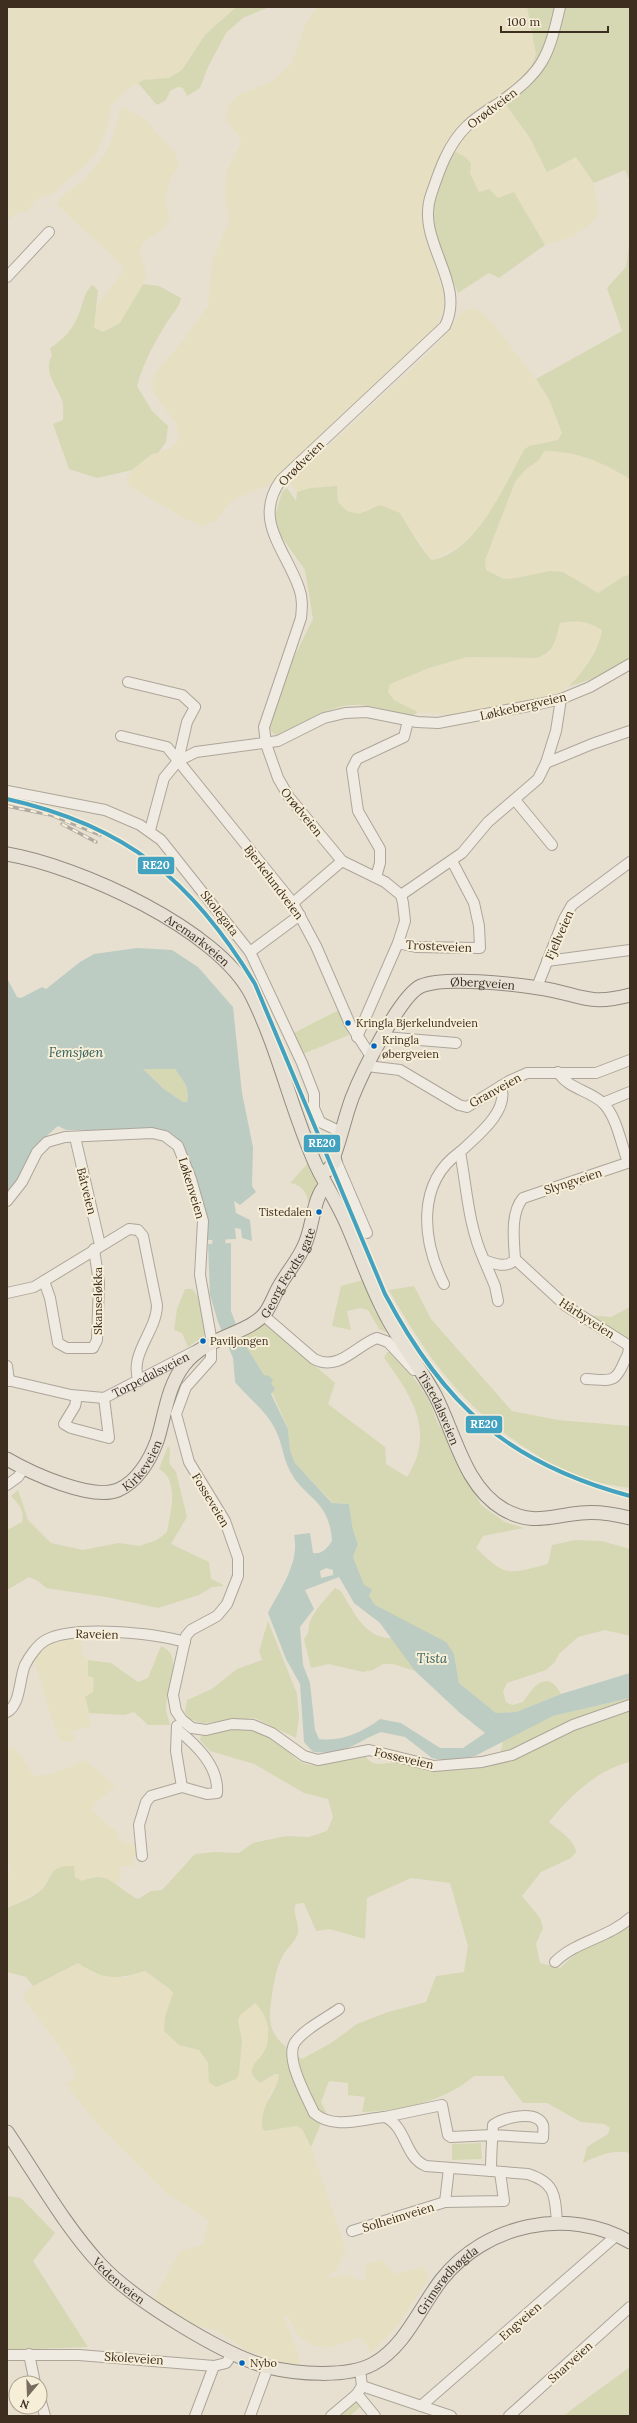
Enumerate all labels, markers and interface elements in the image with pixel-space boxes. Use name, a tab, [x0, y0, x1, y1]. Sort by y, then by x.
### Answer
scale bar	[501, 8, 608, 34]
text: 100 m	[507, 14, 540, 29]
street label: Orødveien	[464, 84, 520, 132]
street label: Orødveien	[275, 437, 327, 489]
street label: Løkkebergveien	[478, 689, 568, 723]
street label: Orødveien	[278, 785, 326, 839]
street label: Bjerkelundveien	[241, 842, 307, 922]
line badge: RE20	[137, 856, 175, 875]
text: RE20	[142, 858, 170, 872]
street label: Skolegata	[198, 887, 242, 939]
street label: Fjellveien	[542, 908, 576, 962]
street label: Aremarkveien	[162, 910, 233, 969]
street label: Trosteveien	[406, 937, 472, 955]
street label: Øbergveien	[450, 974, 516, 992]
place label: Kringla Bjerkelundveien	[356, 1016, 478, 1030]
marker: Kringla Bjerkelundveien	[343, 1018, 353, 1028]
place label: Kringla øbergveien	[382, 1033, 439, 1061]
marker: Kringla øbergveien	[369, 1041, 379, 1051]
water label: Femsjøen	[49, 1044, 103, 1061]
street label: Granveien	[466, 1070, 524, 1110]
line badge: RE20	[303, 1134, 341, 1153]
text: RE20	[308, 1136, 336, 1150]
street label: Løkenveien	[176, 1155, 208, 1221]
street label: Slyngveien	[542, 1165, 604, 1197]
street label: Båtveien	[74, 1166, 100, 1216]
place label: Tistedalen	[259, 1205, 312, 1219]
marker: Tistedalen	[314, 1207, 324, 1217]
street label: Georg Feydts gate	[257, 1226, 318, 1321]
street label: Skanseløkka	[90, 1267, 105, 1335]
street label: Hårbyveien	[556, 1294, 618, 1342]
place label: Paviljongen	[210, 1334, 269, 1348]
marker: Paviljongen	[198, 1336, 208, 1346]
street label: Torpedalsveien	[109, 1348, 191, 1400]
street label: Tistedalsveien	[415, 1368, 463, 1447]
line badge: RE20	[465, 1415, 503, 1434]
text: RE20	[470, 1417, 498, 1431]
street label: Kirkeveien	[119, 1438, 164, 1494]
street label: Fosseveien	[189, 1470, 233, 1530]
street label: Raveien	[75, 1626, 119, 1642]
water label: Tista	[417, 1650, 448, 1667]
street label: Fosseveien	[373, 1744, 435, 1772]
street label: Solheimveien	[360, 2199, 436, 2235]
street label: Grimsrødhøgda	[413, 2242, 480, 2317]
street label: Vedenveien	[89, 2253, 148, 2307]
street label: Engveien	[496, 2299, 544, 2343]
street label: Snarveien	[544, 2338, 596, 2386]
street label: Skoleveien	[104, 2348, 164, 2368]
place label: Nybo	[250, 2356, 277, 2370]
marker: Nybo	[237, 2358, 247, 2368]
north arrow	[8, 2375, 48, 2415]
text: N	[18, 2396, 31, 2412]

